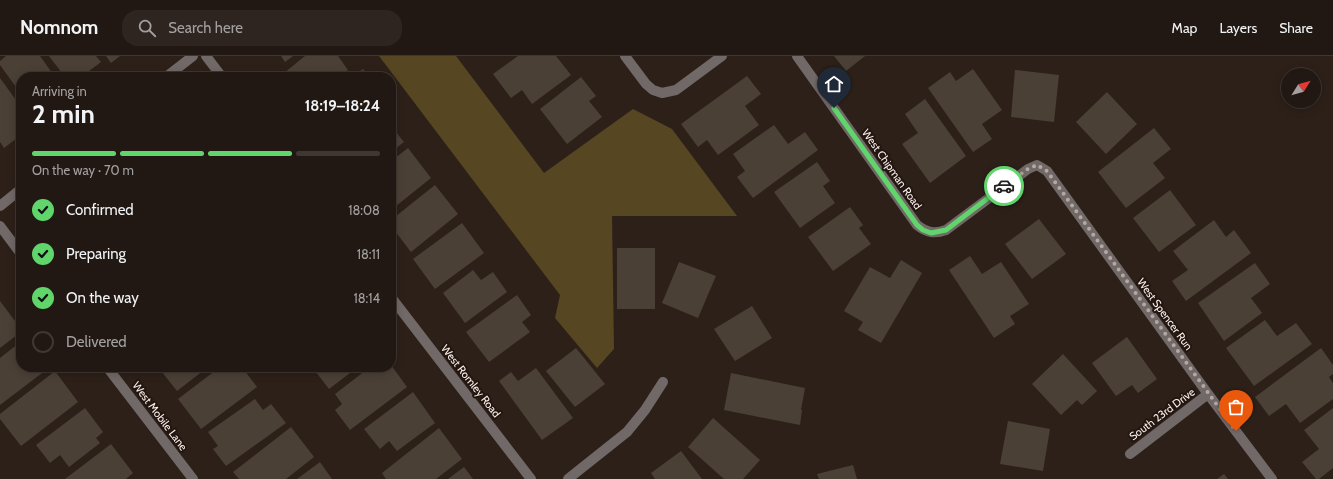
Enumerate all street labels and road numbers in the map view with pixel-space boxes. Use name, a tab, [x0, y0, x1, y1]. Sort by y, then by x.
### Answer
street label: West Chipman Road	[859, 126, 925, 212]
street label: West Spencer Run	[1134, 275, 1196, 353]
street label: West Romley Road	[438, 342, 504, 420]
street label: West Mobile Lane	[129, 379, 191, 454]
street label: South 23rd Drive	[1126, 385, 1198, 443]

